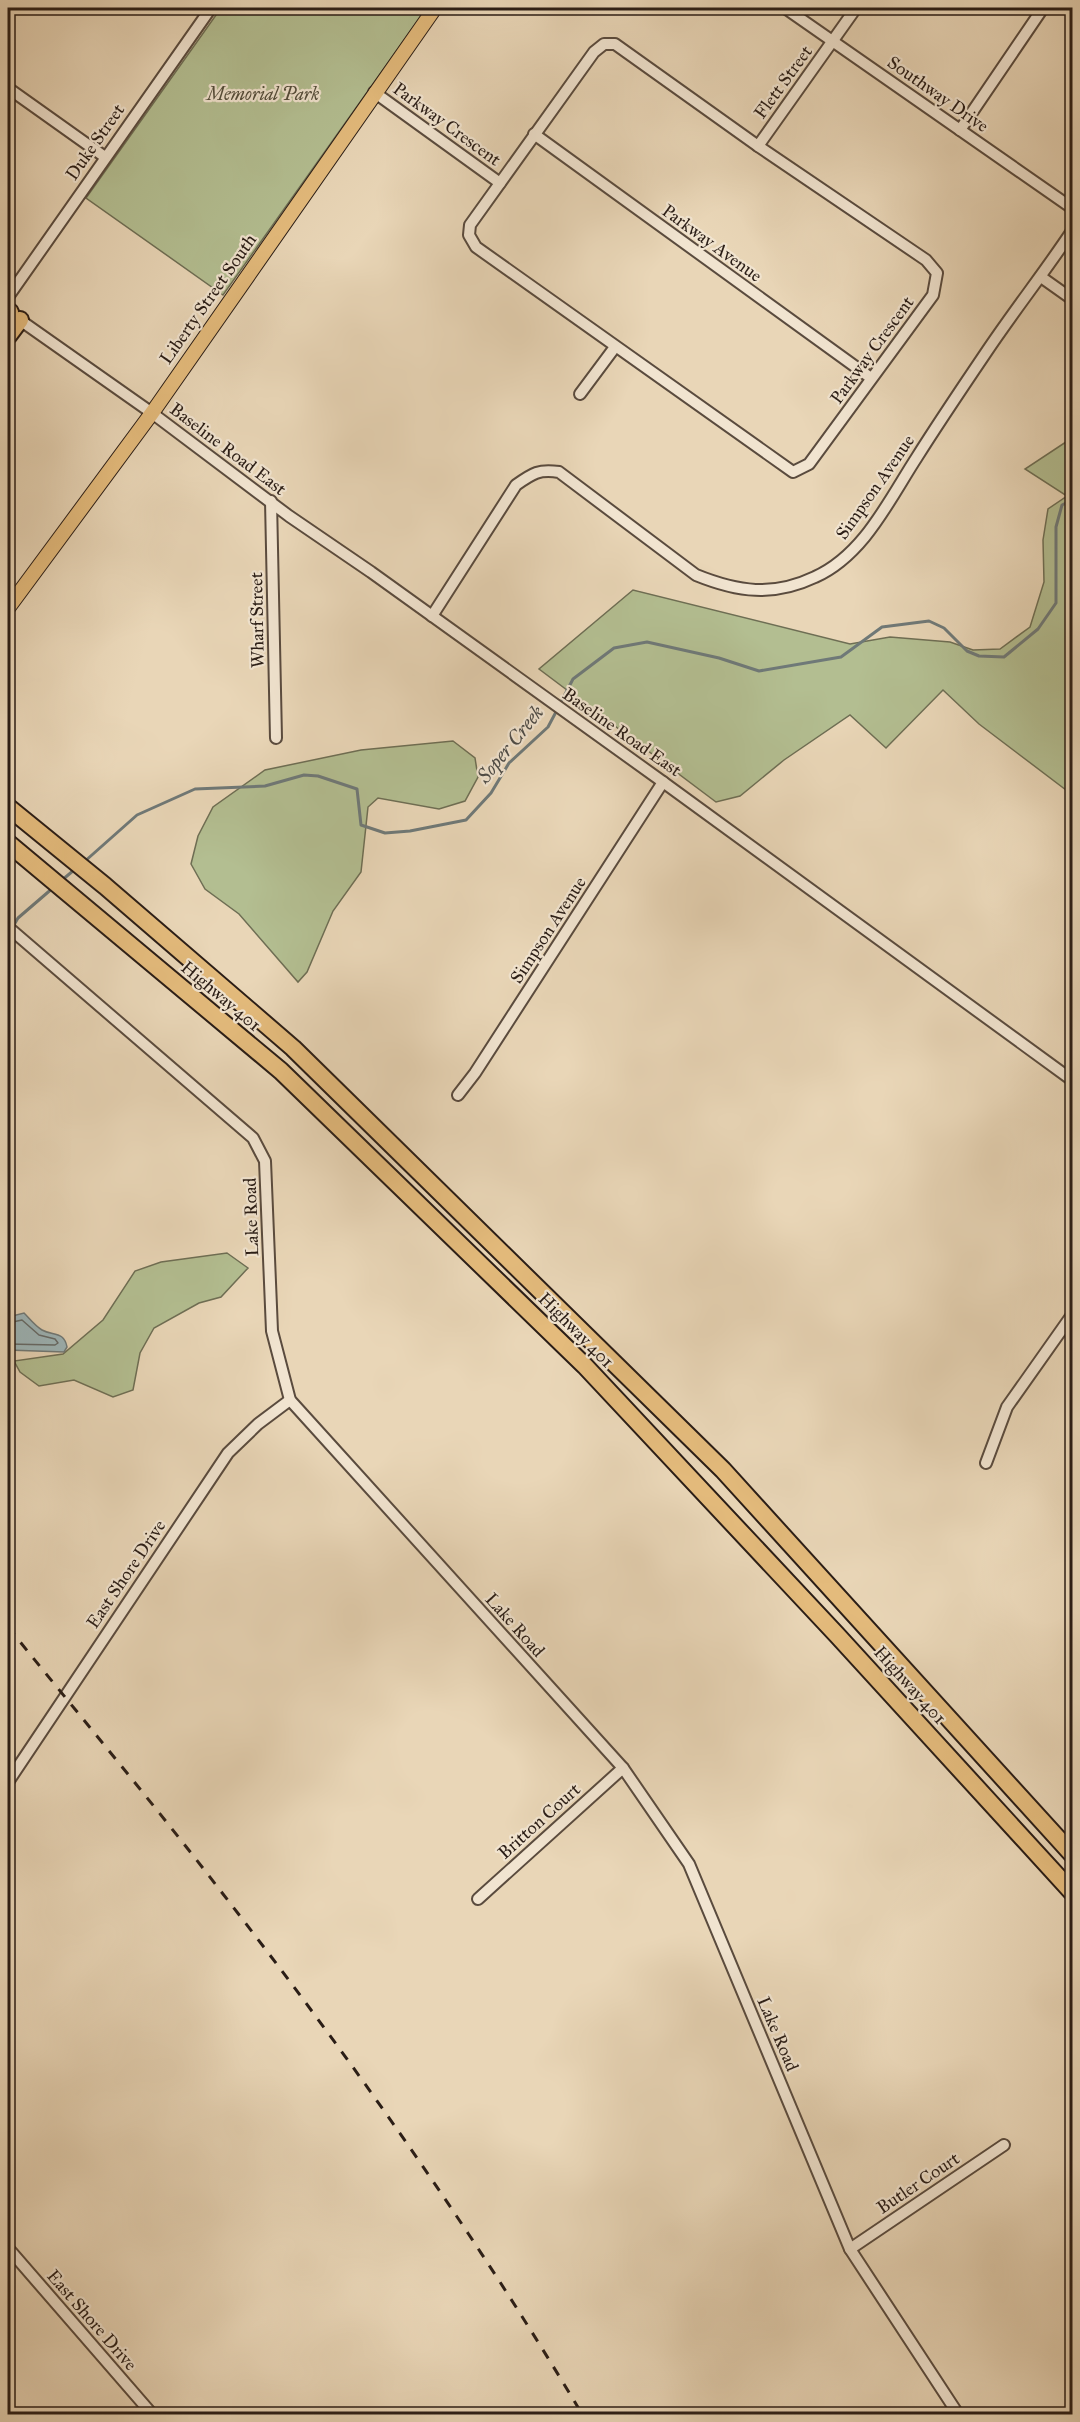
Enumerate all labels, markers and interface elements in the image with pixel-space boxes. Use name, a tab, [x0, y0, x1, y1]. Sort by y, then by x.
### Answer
street label: Flett Street	[749, 40, 817, 123]
street label: Southway Drive	[883, 51, 993, 137]
street label: Parkway Crescent	[389, 77, 506, 171]
park label: Memorial Park	[205, 83, 319, 105]
street label: Duke Street	[61, 99, 130, 184]
street label: Parkway Avenue	[658, 199, 766, 287]
street label: Liberty Street South	[155, 230, 261, 368]
street label: Parkway Crescent	[825, 291, 919, 408]
street label: Baseline Road East	[165, 398, 291, 500]
street label: Simpson Avenue	[831, 430, 919, 544]
street label: Wharf Street	[245, 571, 269, 668]
street label: Baseline Road East	[558, 683, 686, 782]
water label: Soper Creek	[471, 700, 549, 789]
street label: Simpson Avenue	[505, 872, 591, 988]
street label: Highway 401	[176, 956, 265, 1037]
street label: Lake Road	[239, 1177, 263, 1257]
street label: Highway 401	[533, 1288, 618, 1373]
street label: East Shore Drive	[82, 1515, 170, 1633]
street label: Lake Road	[480, 1588, 550, 1662]
street label: Highway 401	[868, 1641, 951, 1729]
street label: Britton Court	[493, 1778, 585, 1864]
street label: Lake Road	[752, 1993, 804, 2075]
street label: Butler Court	[872, 2147, 964, 2219]
street label: East Shore Drive	[42, 2265, 142, 2375]

